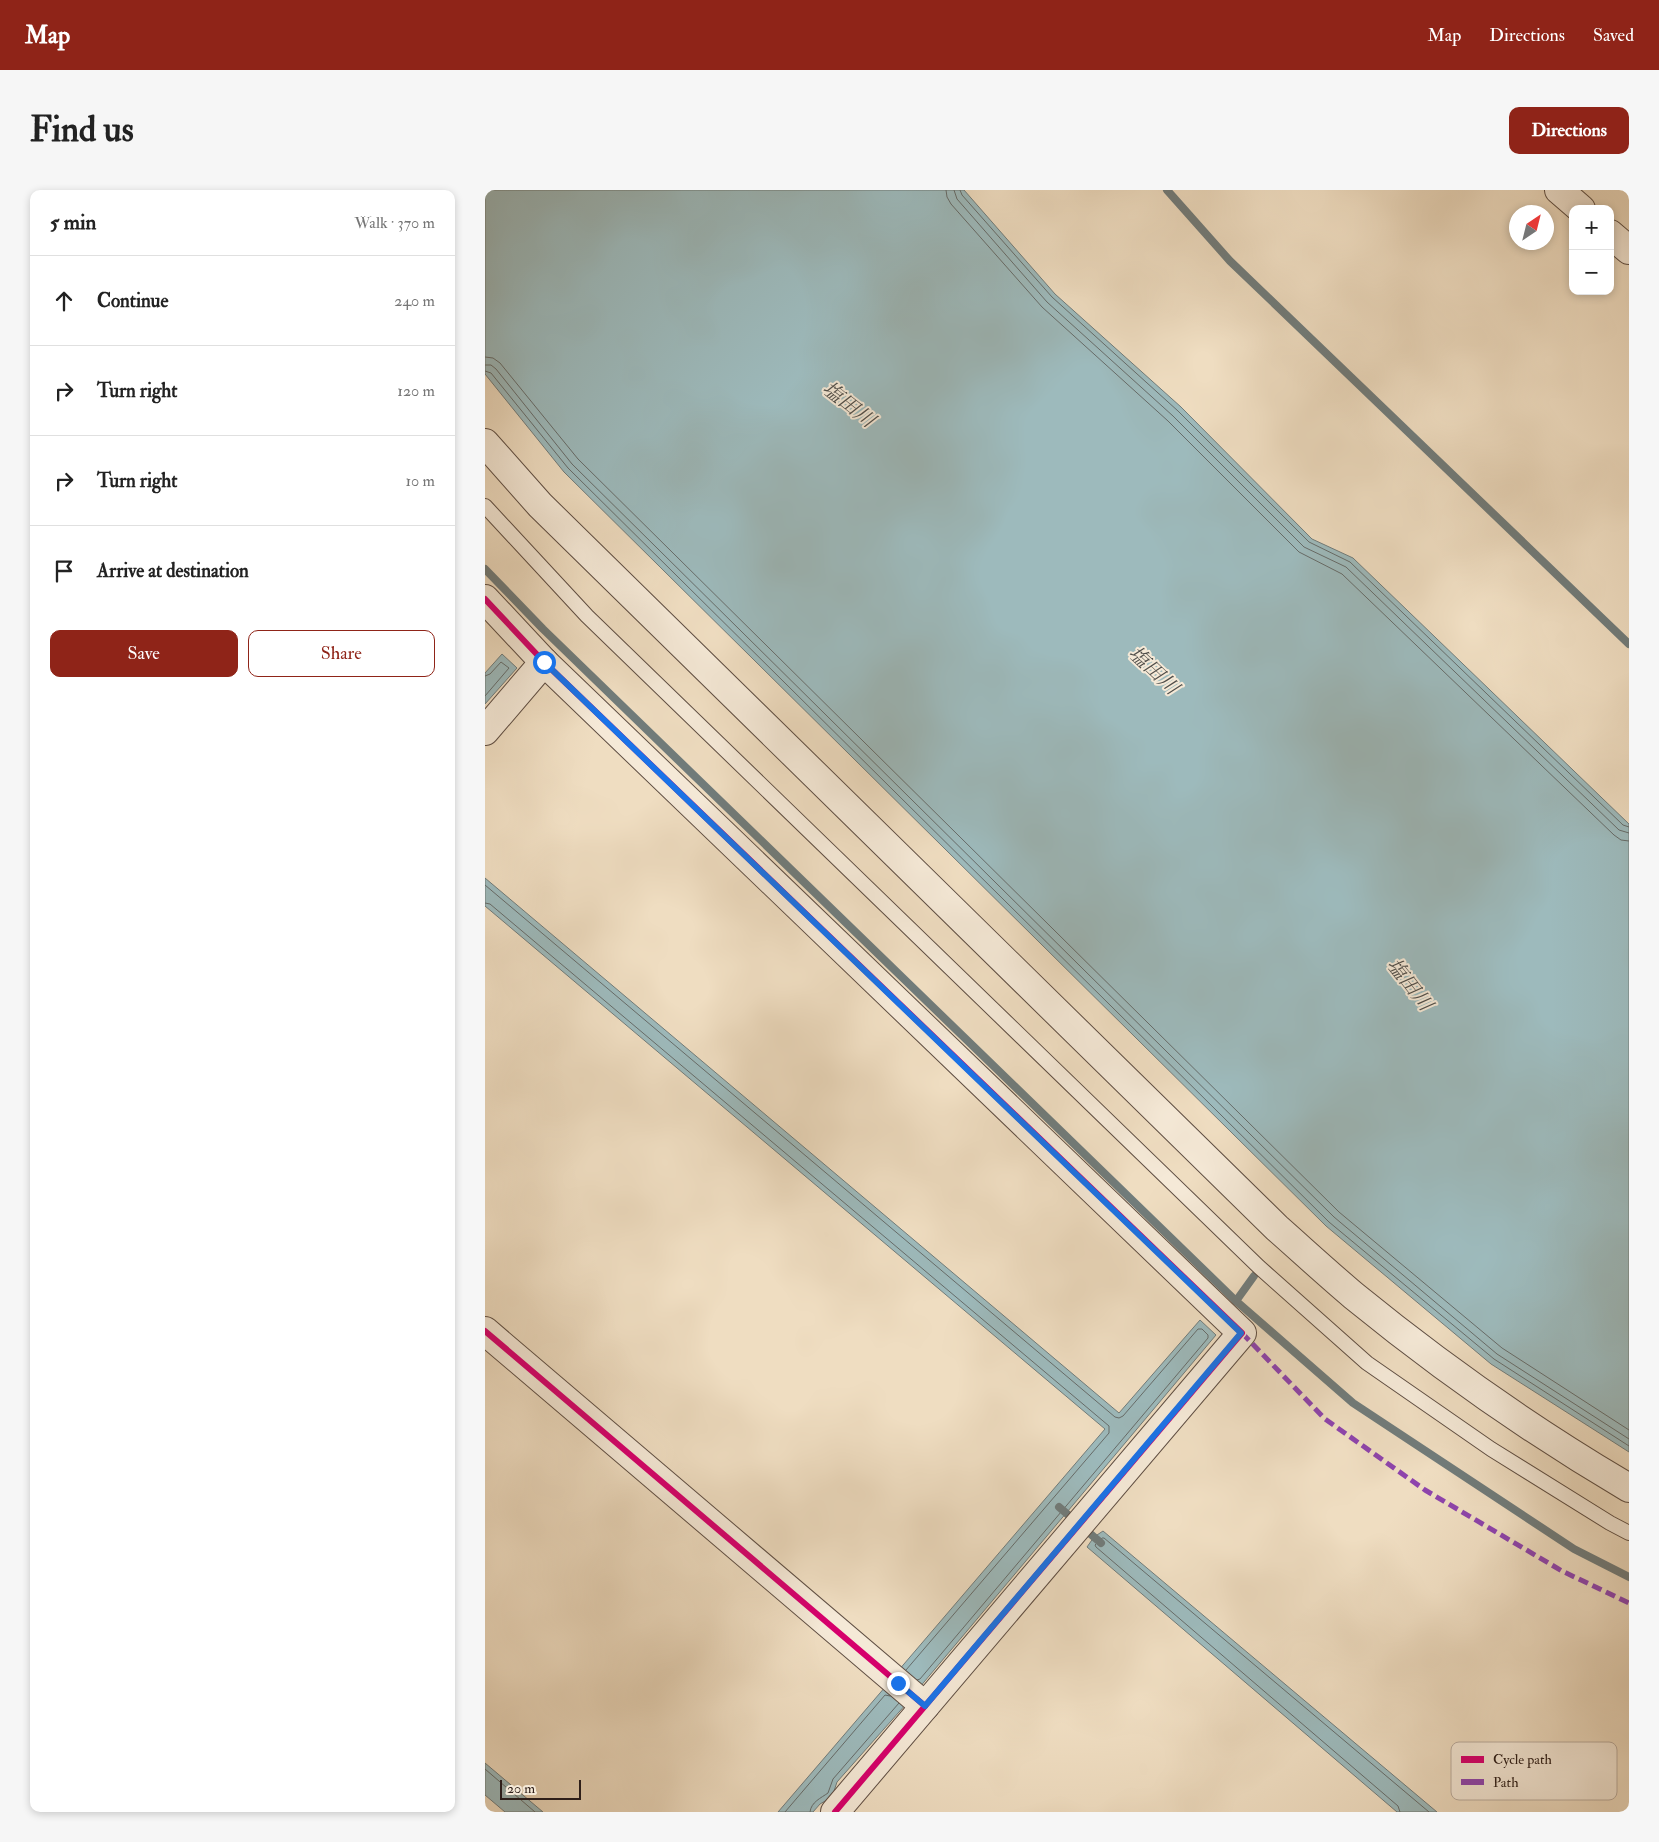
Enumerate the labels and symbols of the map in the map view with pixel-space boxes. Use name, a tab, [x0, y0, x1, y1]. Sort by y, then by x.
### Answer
north arrow	[1509, 205, 1554, 250]
water label: 塩田川	[817, 376, 882, 434]
water label: 塩田川	[1123, 641, 1186, 701]
route start	[533, 651, 556, 674]
water label: 塩田川	[1381, 953, 1439, 1017]
route end	[887, 1672, 910, 1695]
legend	[1451, 1742, 1617, 1800]
text: Cycle path	[1493, 1751, 1553, 1769]
text: Path	[1493, 1774, 1519, 1791]
scale bar	[500, 1777, 581, 1800]

